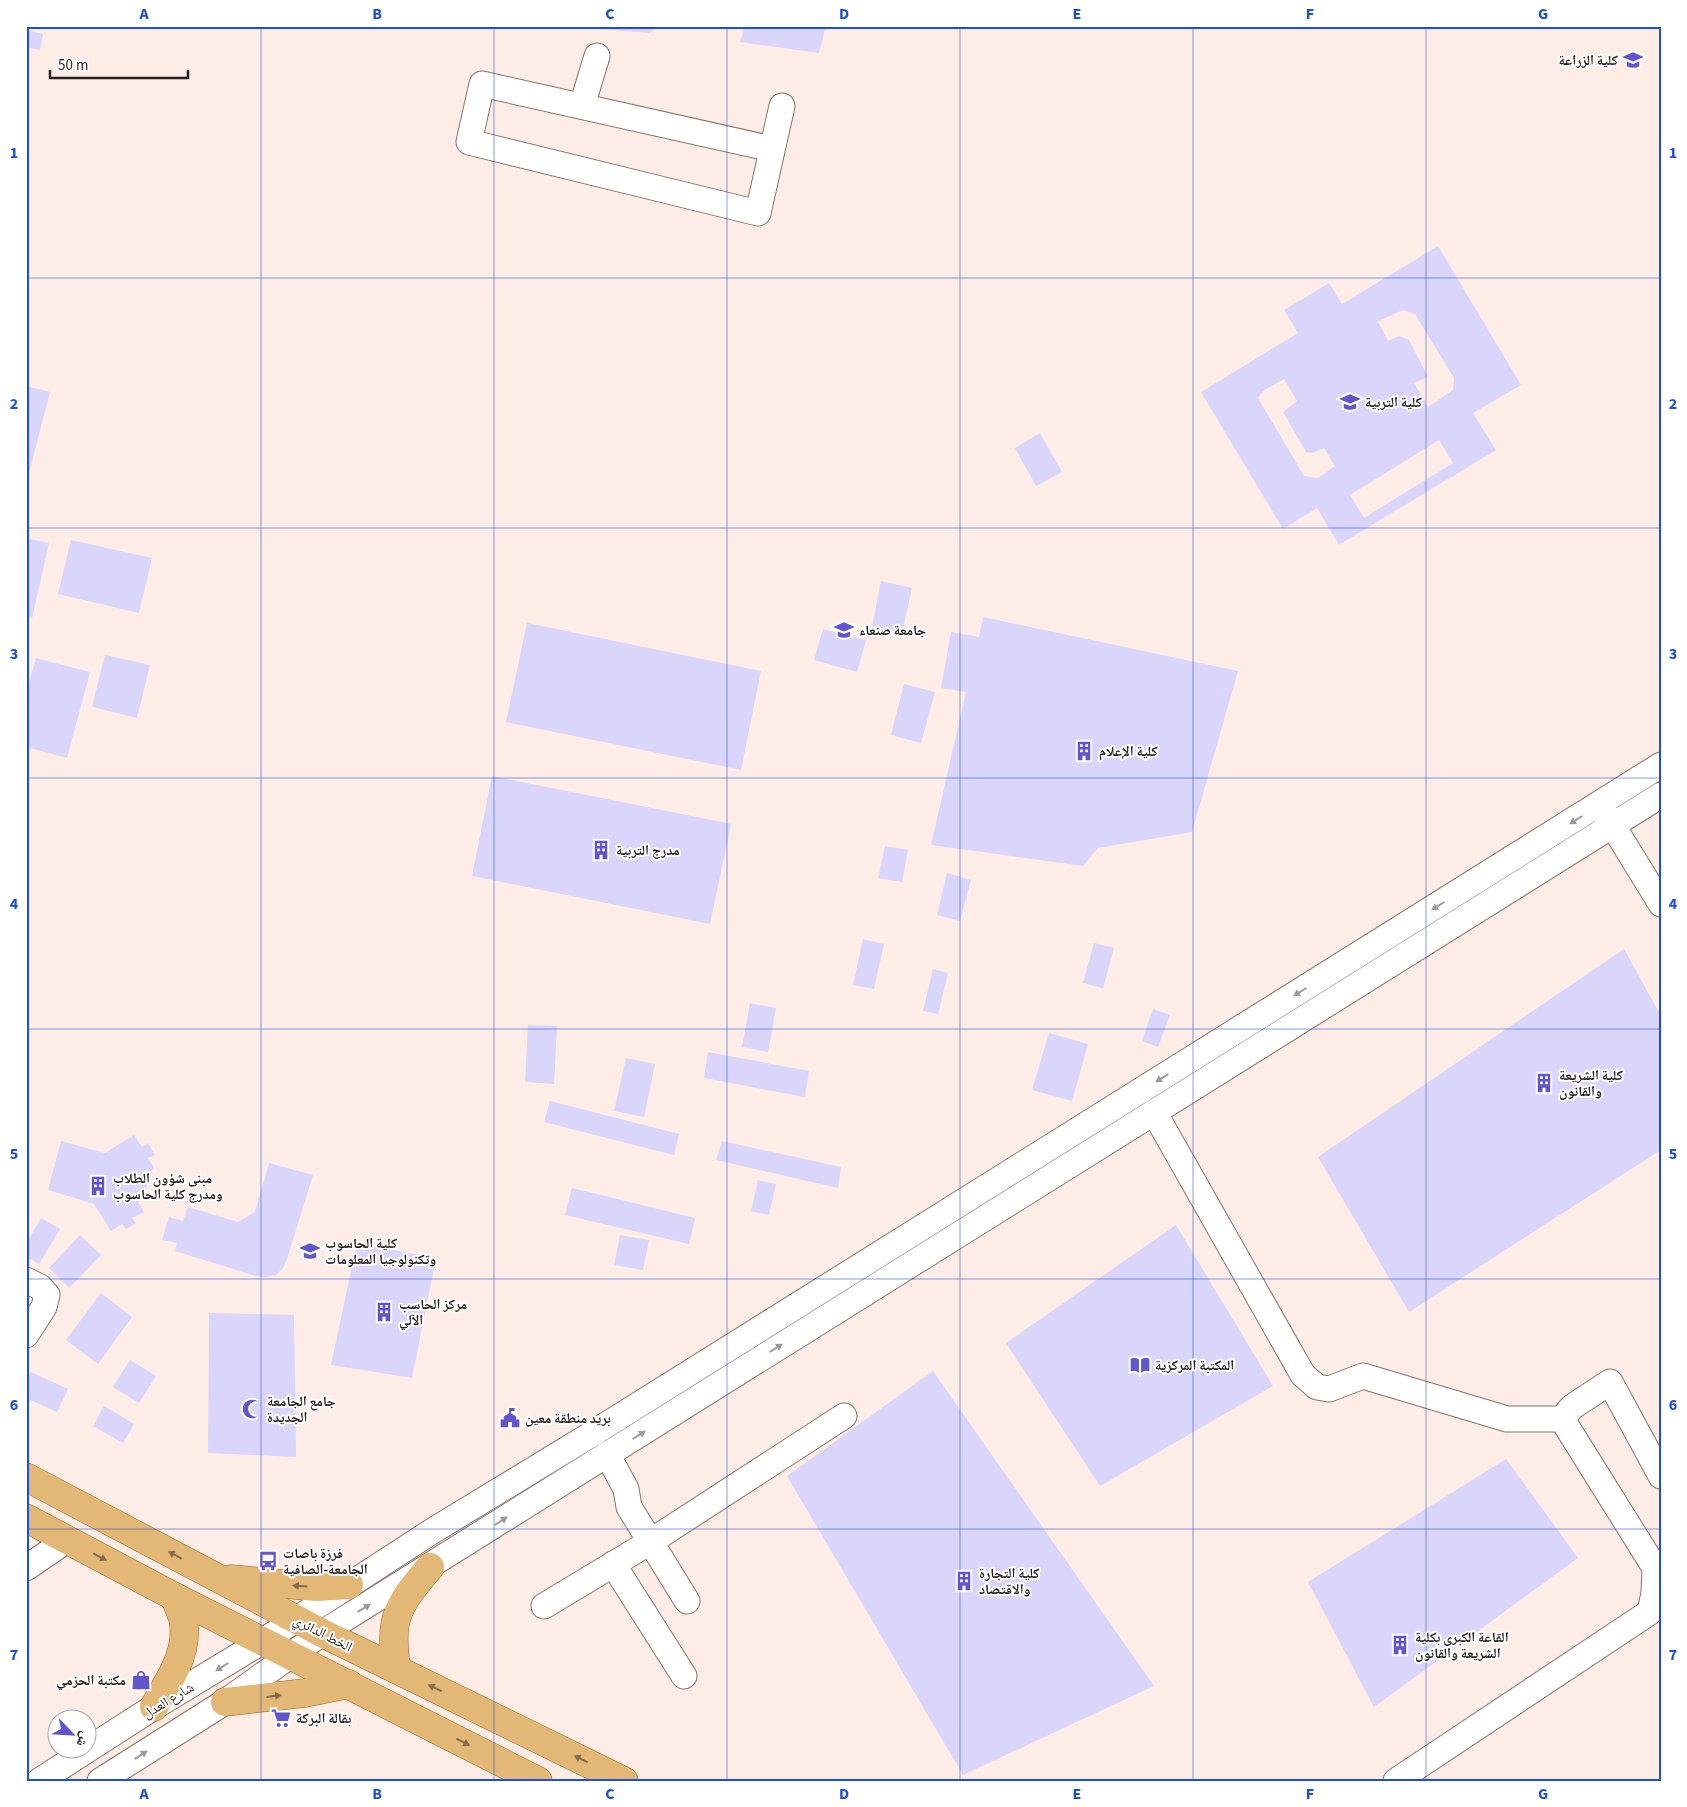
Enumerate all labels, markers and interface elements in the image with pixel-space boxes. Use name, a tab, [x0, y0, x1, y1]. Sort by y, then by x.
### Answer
text: A	[138, 3, 149, 25]
text: B	[372, 3, 382, 25]
text: C	[605, 3, 615, 25]
text: D	[839, 3, 849, 25]
text: E	[1073, 3, 1081, 25]
text: F	[1306, 3, 1314, 25]
text: G	[1538, 3, 1548, 25]
scale bar	[50, 48, 188, 80]
school or university icon: كلية الزراعة	[1622, 49, 1644, 71]
place label: كلية الزراعة	[1558, 51, 1618, 71]
text: 50 m	[58, 55, 88, 76]
text: 1	[10, 142, 18, 164]
text: 1	[1669, 142, 1677, 164]
school or university icon: كلية التربية	[1339, 391, 1361, 413]
text: 2	[10, 393, 18, 415]
place label: كلية التربية	[1365, 393, 1422, 413]
text: 2	[1669, 393, 1677, 415]
school or university icon: جامعة صنعاء	[833, 619, 855, 641]
place label: جامعة صنعاء	[859, 621, 926, 641]
text: 3	[10, 643, 18, 665]
text: 3	[1669, 643, 1677, 665]
building icon: كلية الإعلام	[1073, 740, 1095, 762]
place label: كلية الإعلام	[1099, 742, 1158, 762]
one-way arrow	[1569, 815, 1582, 824]
building icon: مدرج التربية	[590, 839, 612, 861]
place label: مدرج التربية	[616, 841, 680, 861]
text: 4	[10, 893, 19, 915]
text: 4	[1669, 893, 1678, 915]
one-way arrow	[1431, 901, 1444, 910]
one-way arrow	[1293, 987, 1306, 996]
place label: كلية الشريعة والقانون	[1559, 1066, 1623, 1102]
building icon: كلية الشريعة والقانون	[1533, 1072, 1555, 1094]
one-way arrow	[1155, 1073, 1169, 1083]
text: 5	[10, 1143, 18, 1165]
text: 5	[1669, 1143, 1677, 1165]
place label: مبنى شؤون الطلاب ومدرج كلية الحاسوب	[113, 1169, 223, 1205]
building icon: مبنى شؤون الطلاب ومدرج كلية الحاسوب	[87, 1175, 109, 1197]
place label: كلية الحاسوب وتكنولوجيا المعلومات	[325, 1234, 436, 1270]
school or university icon: كلية الحاسوب وتكنولوجيا المعلومات	[299, 1240, 321, 1262]
place label: مركز الحاسب الآلي	[399, 1295, 467, 1331]
building icon: مركز الحاسب الآلي	[373, 1301, 395, 1323]
one-way arrow	[770, 1344, 783, 1353]
library icon: المكتبة المركزية	[1129, 1354, 1151, 1376]
place label: المكتبة المركزية	[1155, 1356, 1234, 1376]
place label: جامع الجامعة الجديدة	[267, 1392, 336, 1428]
text: 6	[10, 1394, 18, 1416]
text: 6	[1669, 1394, 1677, 1416]
mosque icon: جامع الجامعة الجديدة	[241, 1398, 263, 1420]
public building icon: بريد منطقة معين	[499, 1407, 521, 1429]
place label: بريد منطقة معين	[525, 1409, 611, 1429]
one-way arrow	[632, 1430, 645, 1439]
one-way arrow	[495, 1517, 508, 1526]
place label: فرزة باصات الجامعة-الصافية	[283, 1544, 368, 1580]
bus stop icon: فرزة باصات الجامعة-الصافية	[257, 1550, 279, 1572]
one-way arrow	[168, 1551, 182, 1559]
one-way arrow	[93, 1553, 107, 1561]
place label: كلية التجارة والاقتصاد	[979, 1564, 1040, 1600]
building icon: كلية التجارة والاقتصاد	[953, 1570, 975, 1592]
one-way arrow	[292, 1582, 308, 1590]
one-way arrow	[357, 1603, 370, 1612]
street label: الخط الدائري	[289, 1611, 355, 1658]
place label: القاعة الكبرى بكلية الشريعة والقانون	[1415, 1628, 1509, 1664]
building icon: القاعة الكبرى بكلية الشريعة والقانون	[1389, 1634, 1411, 1656]
text: 7	[10, 1644, 18, 1666]
text: 7	[1669, 1644, 1677, 1666]
one-way arrow	[215, 1662, 229, 1671]
shop icon: مكتبة الحزمي	[130, 1669, 152, 1691]
place label: مكتبة الحزمي	[56, 1671, 126, 1691]
street label: شارع العدل	[139, 1678, 198, 1724]
one-way arrow	[427, 1684, 442, 1692]
one-way arrow	[266, 1692, 282, 1700]
supermarket icon: بقالة البركة	[270, 1707, 292, 1729]
place label: بقالة البركة	[296, 1709, 352, 1729]
north arrow	[48, 1710, 98, 1760]
text: ش	[71, 1728, 95, 1750]
one-way arrow	[456, 1738, 470, 1746]
one-way arrow	[135, 1750, 148, 1759]
one-way arrow	[573, 1755, 588, 1763]
text: A	[138, 1783, 149, 1805]
text: B	[372, 1783, 382, 1805]
text: C	[605, 1783, 615, 1805]
text: D	[839, 1783, 849, 1805]
text: E	[1073, 1783, 1081, 1805]
text: F	[1306, 1783, 1314, 1805]
text: G	[1538, 1783, 1548, 1805]

